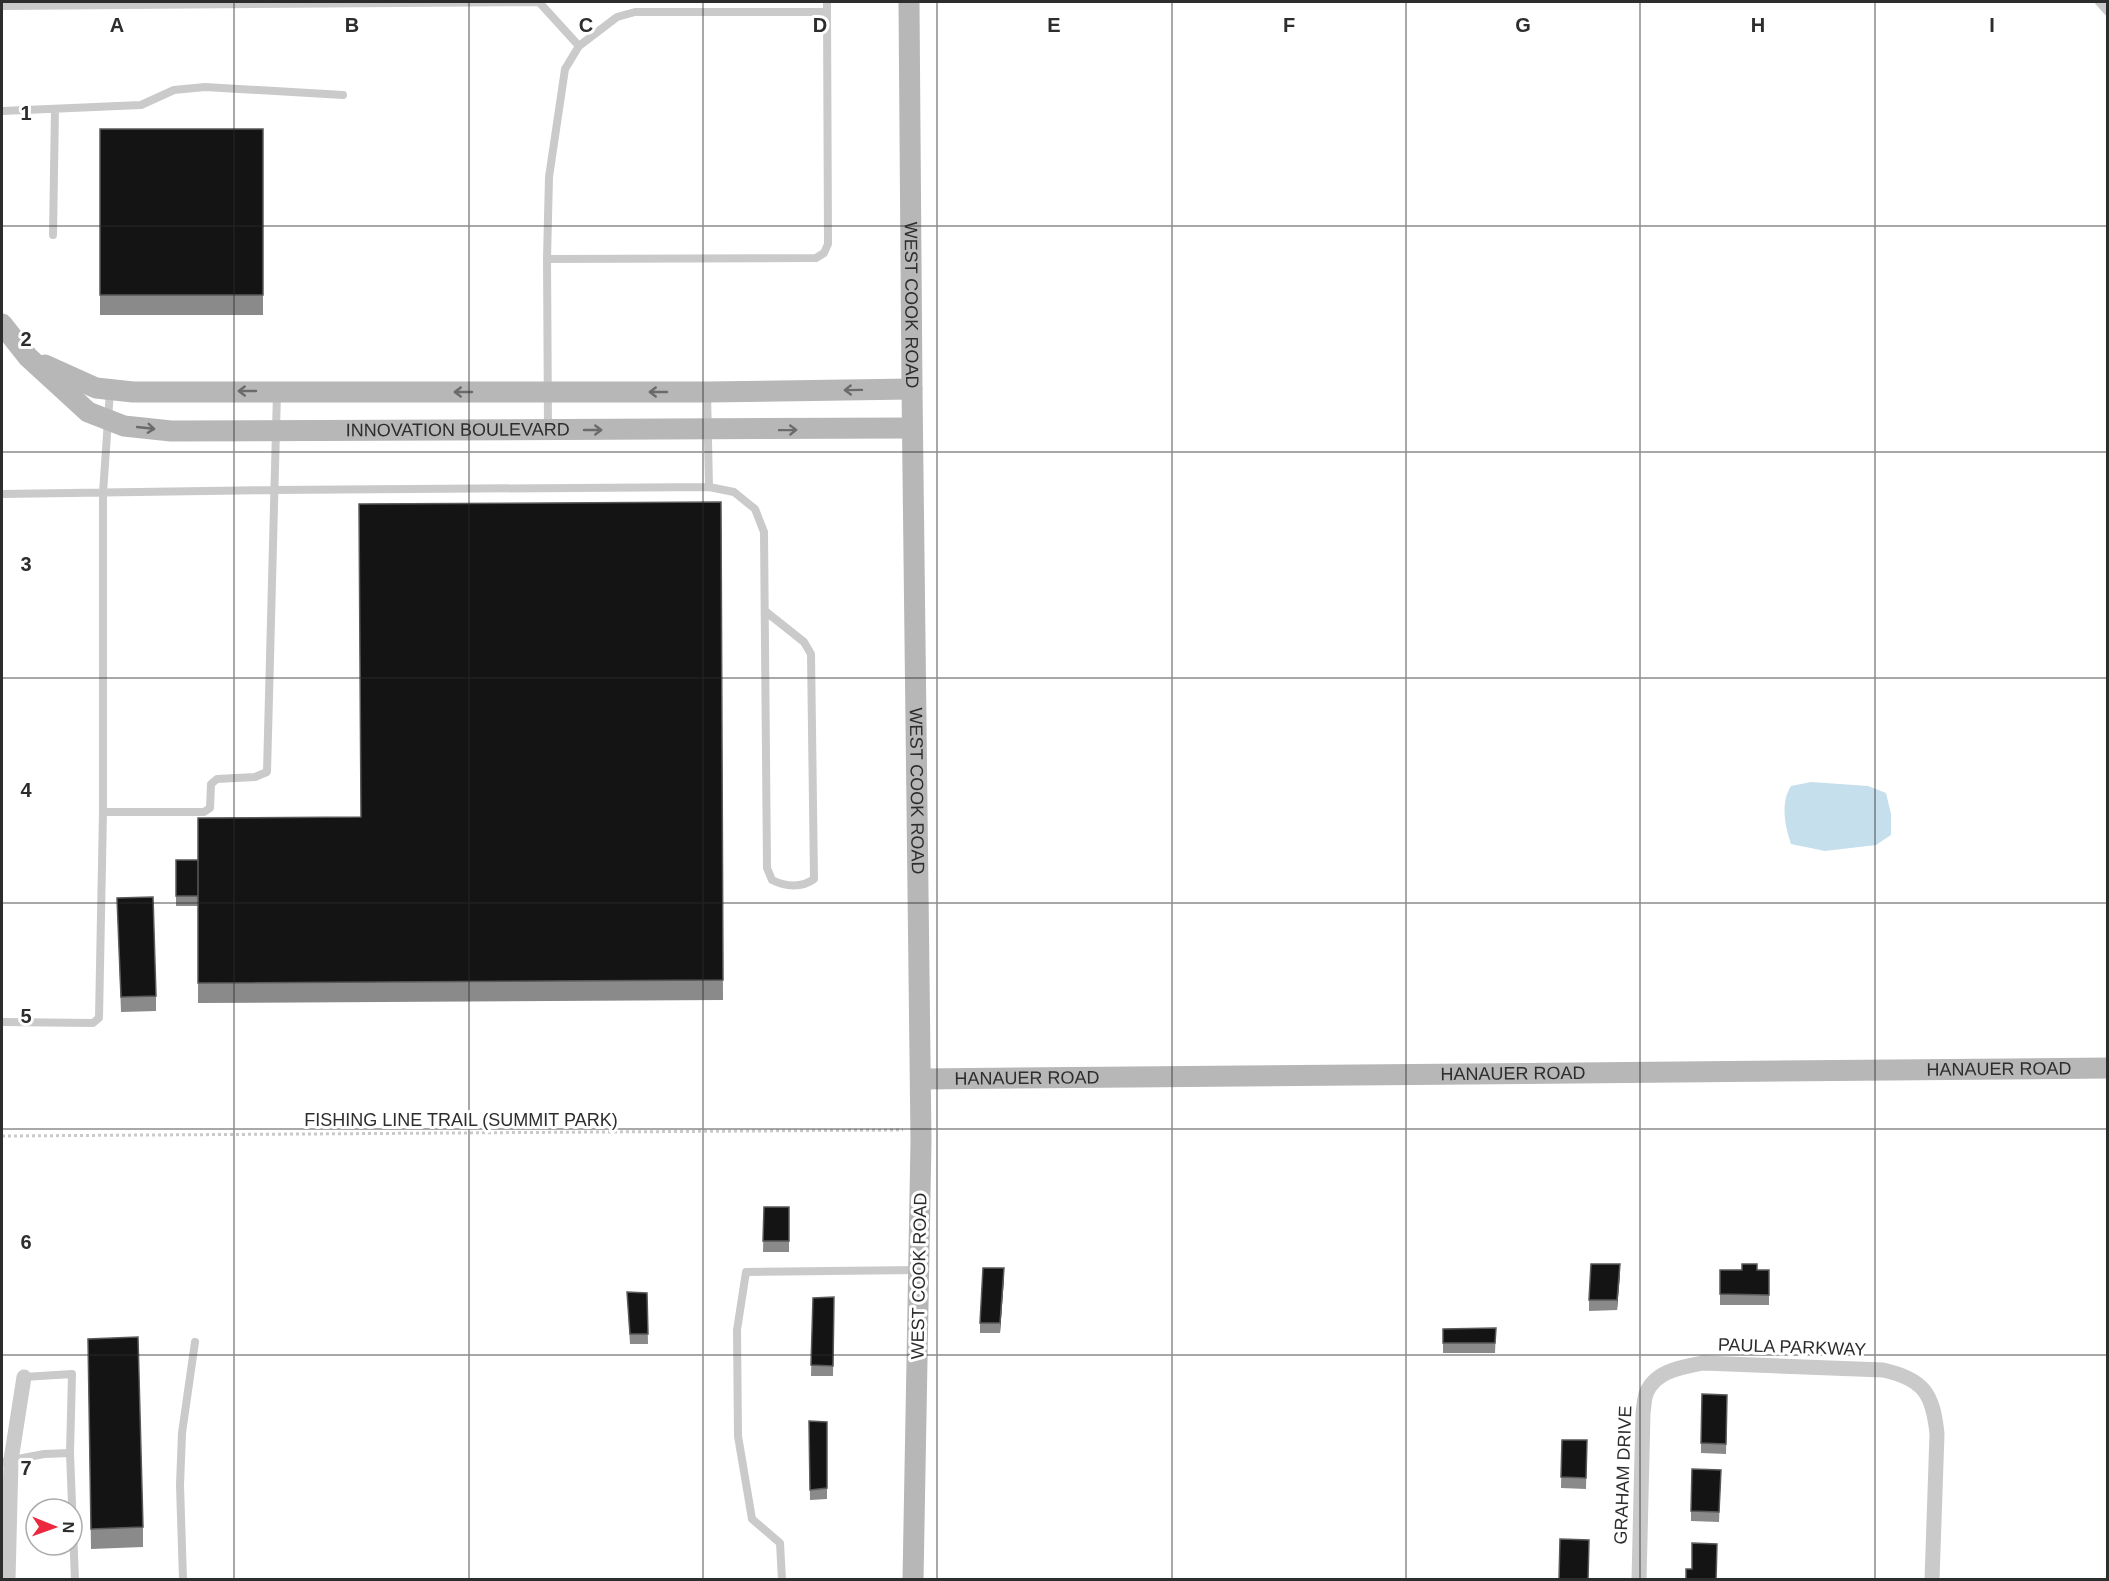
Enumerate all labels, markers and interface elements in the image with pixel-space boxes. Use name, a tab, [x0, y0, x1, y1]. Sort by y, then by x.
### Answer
text: A	[110, 14, 124, 36]
text: B	[345, 14, 359, 36]
text: C	[579, 14, 593, 36]
text: D	[813, 14, 827, 36]
text: E	[1047, 14, 1061, 36]
text: F	[1283, 14, 1295, 36]
text: G	[1515, 14, 1531, 36]
text: H	[1751, 14, 1765, 36]
text: I	[1989, 14, 1995, 36]
text: 1	[20, 102, 32, 124]
street label: WEST COOK ROAD	[901, 222, 922, 388]
text: 2	[20, 328, 32, 350]
one-way arrow	[844, 384, 864, 395]
one-way arrow	[238, 385, 258, 397]
one-way arrow	[454, 386, 474, 398]
one-way arrow	[649, 386, 669, 398]
street label: INNOVATION BOULEVARD	[346, 419, 570, 440]
one-way arrow	[136, 423, 156, 434]
one-way arrow	[583, 424, 603, 435]
one-way arrow	[778, 424, 798, 435]
text: 3	[20, 553, 32, 575]
street label: WEST COOK ROAD	[906, 707, 928, 874]
text: 4	[20, 779, 32, 801]
text: 5	[20, 1005, 32, 1027]
street label: HANAUER ROAD	[1926, 1058, 2072, 1080]
street label: HANAUER ROAD	[1440, 1063, 1586, 1084]
street label: HANAUER ROAD	[954, 1067, 1100, 1089]
street label: FISHING LINE TRAIL (SUMMIT PARK)	[304, 1110, 618, 1130]
street label: WEST COOK ROAD	[908, 1192, 930, 1360]
text: 6	[20, 1231, 32, 1253]
street label: PAULA PARKWAY	[1718, 1334, 1866, 1360]
street label: GRAHAM DRIVE	[1611, 1405, 1635, 1545]
text: 7	[20, 1457, 32, 1479]
north arrow	[24, 1497, 84, 1557]
text: N	[60, 1521, 77, 1533]

